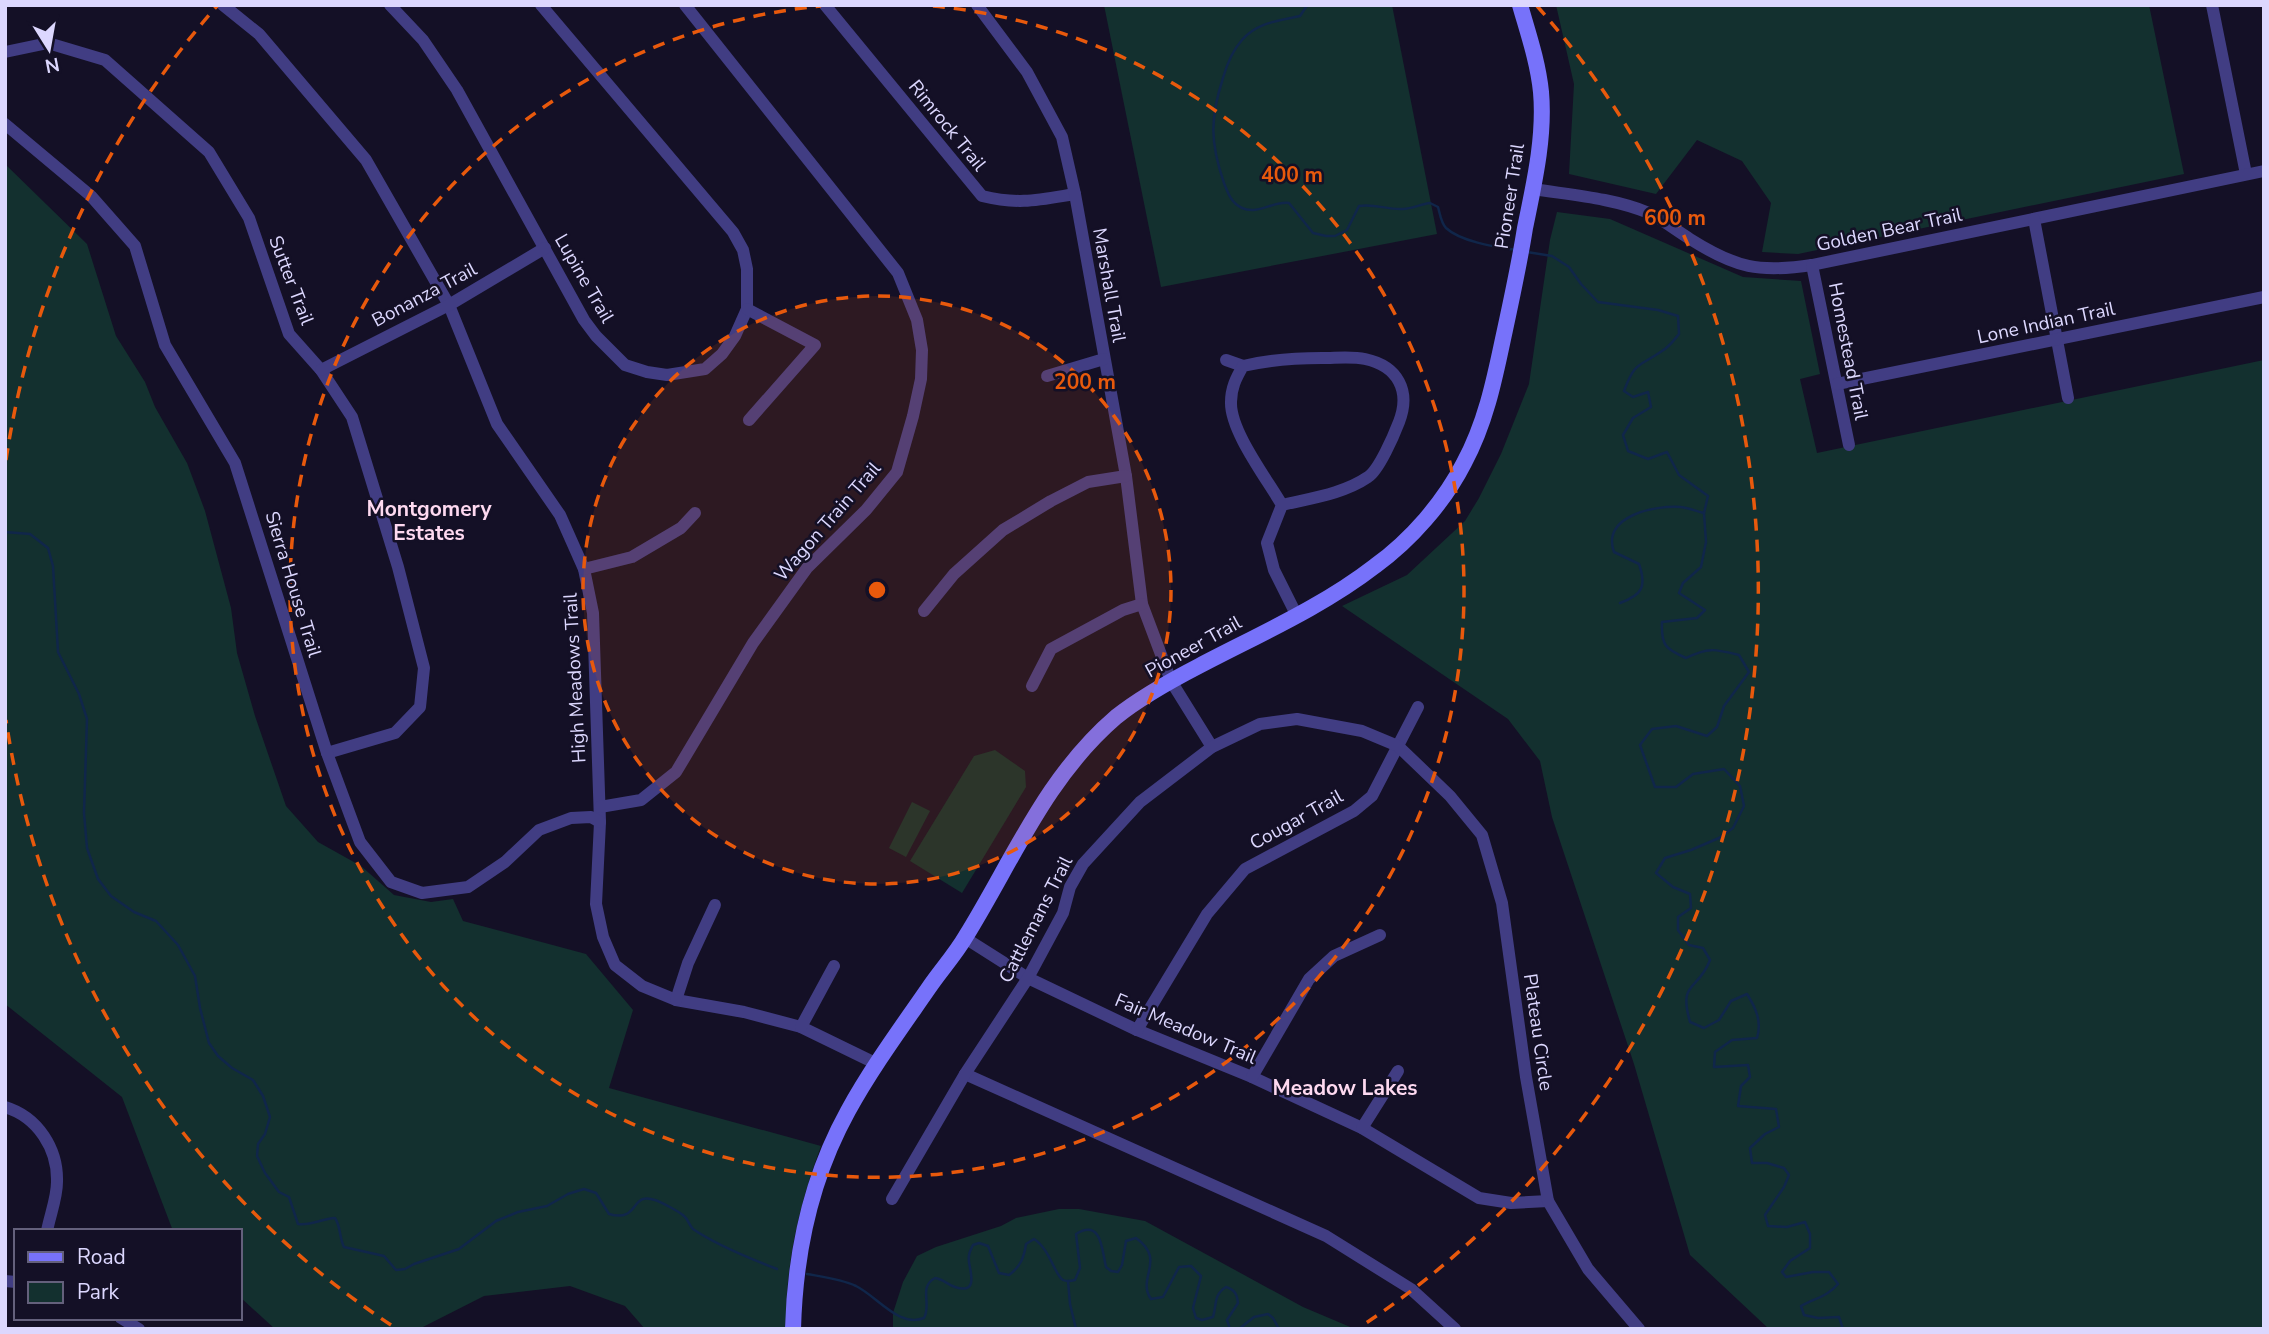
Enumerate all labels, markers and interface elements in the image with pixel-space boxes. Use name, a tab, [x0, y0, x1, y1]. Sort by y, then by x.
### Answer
north arrow	[14, 14, 84, 84]
text: N	[43, 51, 62, 79]
street label: Rimrock Trail	[902, 74, 992, 177]
street label: Pioneer Trail	[1489, 141, 1531, 251]
text: 400 m	[1261, 161, 1323, 189]
street label: Golden Bear Trail	[1814, 202, 1965, 258]
text: 600 m	[1644, 204, 1706, 232]
street label: Marshall Trail	[1086, 226, 1132, 345]
street label: Lupine Trail	[548, 229, 620, 328]
street label: Sutter Trail	[262, 232, 320, 329]
street label: Bonanza Trail	[367, 256, 482, 333]
street label: Homestead Trail	[1822, 280, 1874, 423]
street label: Lone Indian Trail	[1975, 296, 2118, 350]
text: 200 m	[1054, 368, 1116, 396]
street label: Wagon Train Trail	[768, 456, 887, 587]
district label: Montgomery Estates	[366, 495, 492, 547]
street label: Sierra House Trail	[258, 508, 328, 661]
centre of rings	[865, 578, 889, 602]
street label: High Meadows Trail	[558, 592, 592, 764]
street label: Pioneer Trail	[1141, 610, 1247, 684]
street label: Cougar Trail	[1245, 783, 1348, 856]
street label: Cattlemans Trail	[993, 851, 1079, 987]
street label: Plateau Circle	[1517, 972, 1559, 1093]
street label: Fair Meadow Trail	[1111, 987, 1261, 1071]
district label: Meadow Lakes	[1272, 1074, 1418, 1102]
legend	[14, 1229, 242, 1320]
text: Road	[77, 1243, 126, 1271]
text: Park	[77, 1278, 119, 1306]

